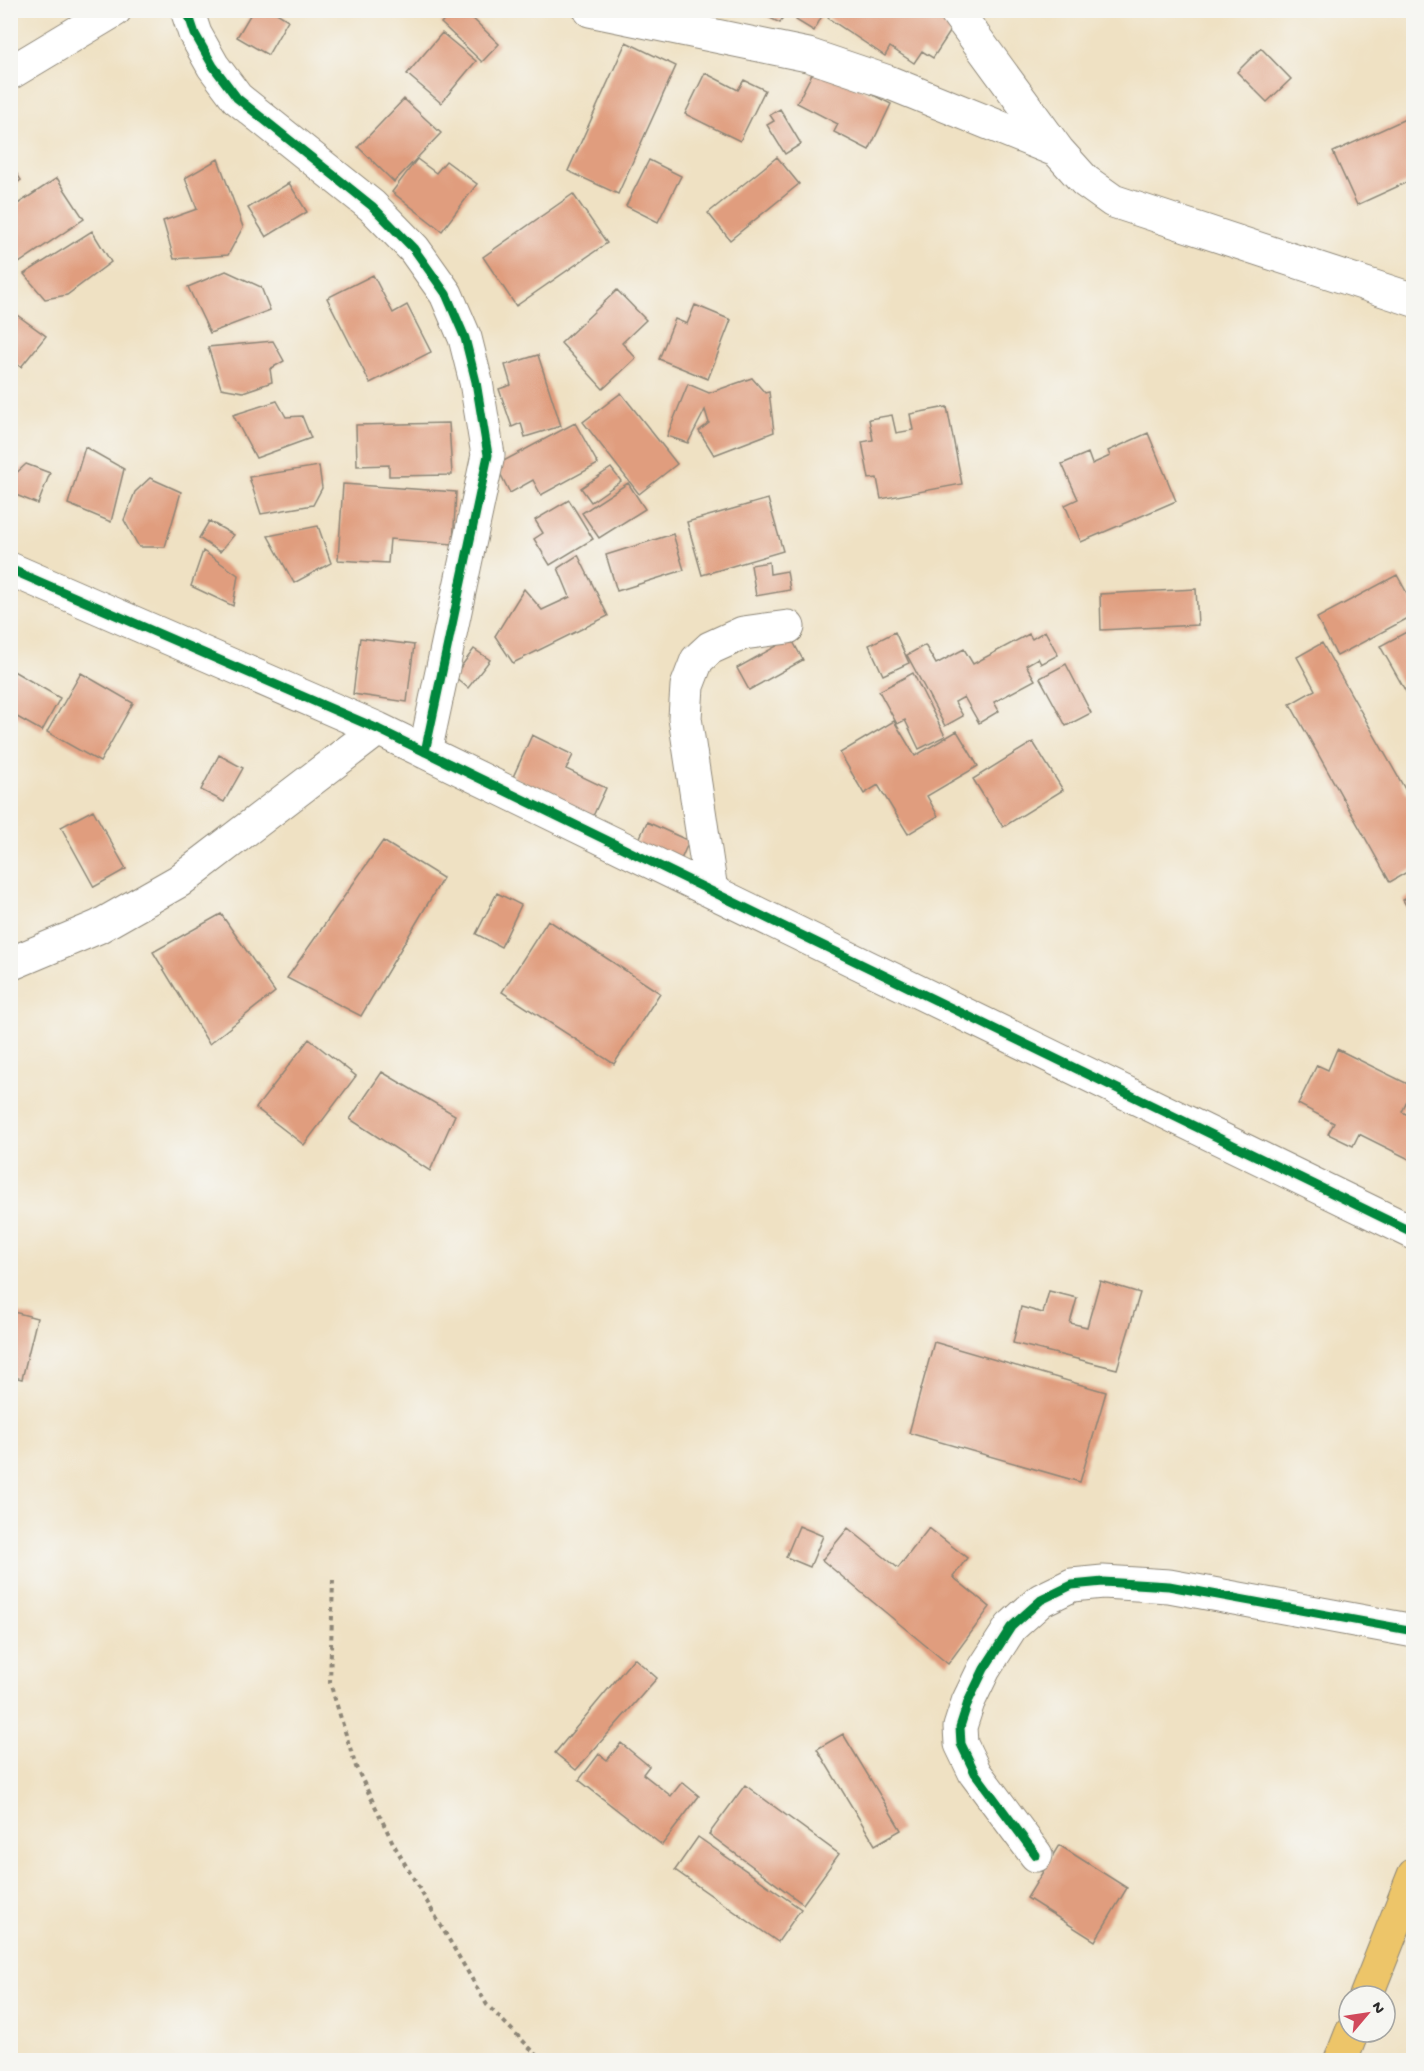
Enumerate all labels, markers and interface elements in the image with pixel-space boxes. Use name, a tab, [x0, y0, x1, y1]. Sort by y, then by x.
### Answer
north arrow	[1337, 1984, 1397, 2044]
text: N	[1366, 1999, 1388, 2018]

